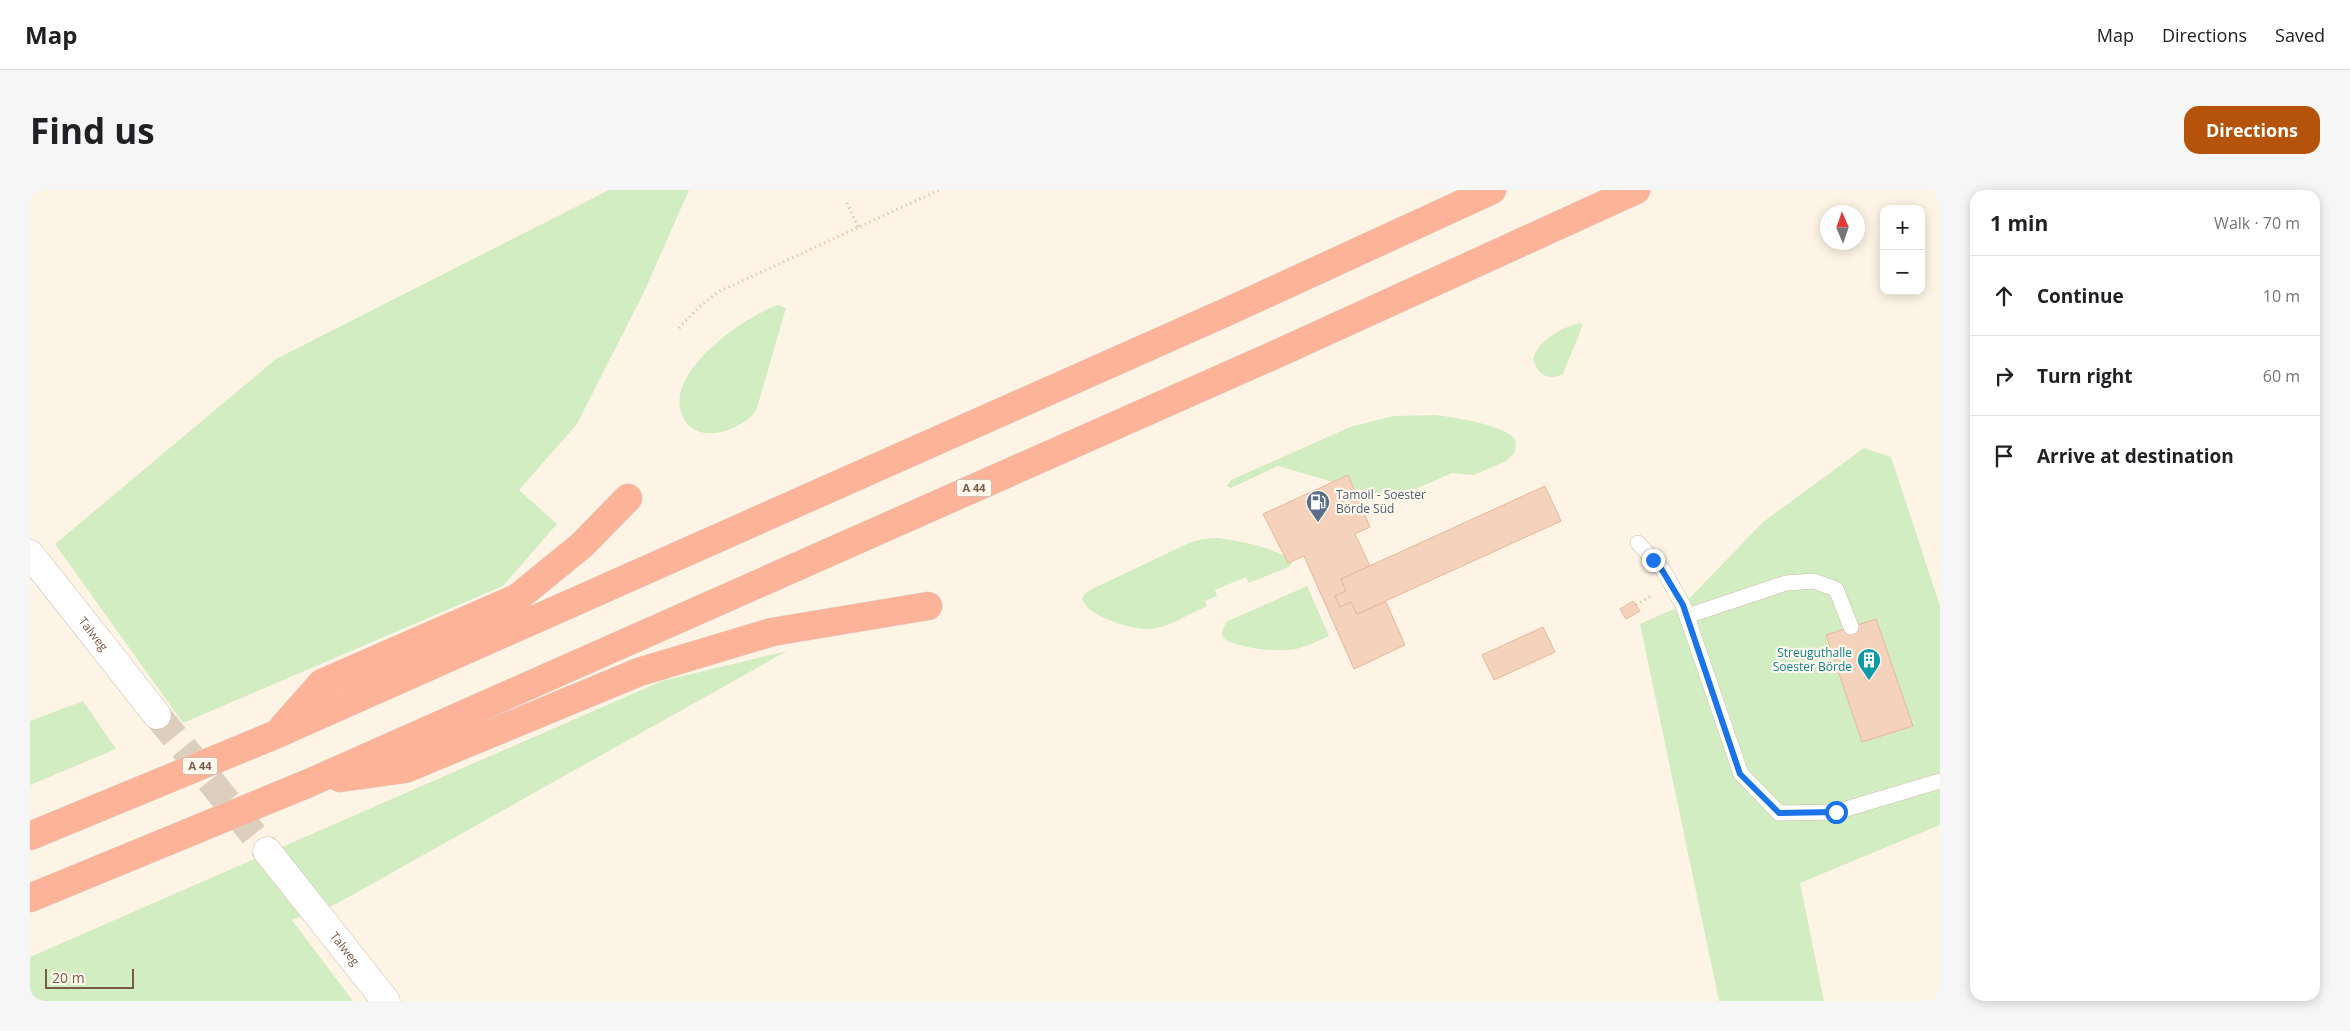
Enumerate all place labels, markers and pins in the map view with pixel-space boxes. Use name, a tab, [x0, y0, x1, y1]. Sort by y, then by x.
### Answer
place label: Tamoil - Soester Börde Süd	[1336, 486, 1426, 517]
fuel station icon: Tamoil - Soester Börde Süd	[1305, 489, 1331, 523]
place label: Streuguthalle Soester Börde	[1773, 644, 1852, 675]
building icon: Streuguthalle Soester Börde	[1856, 647, 1882, 681]

